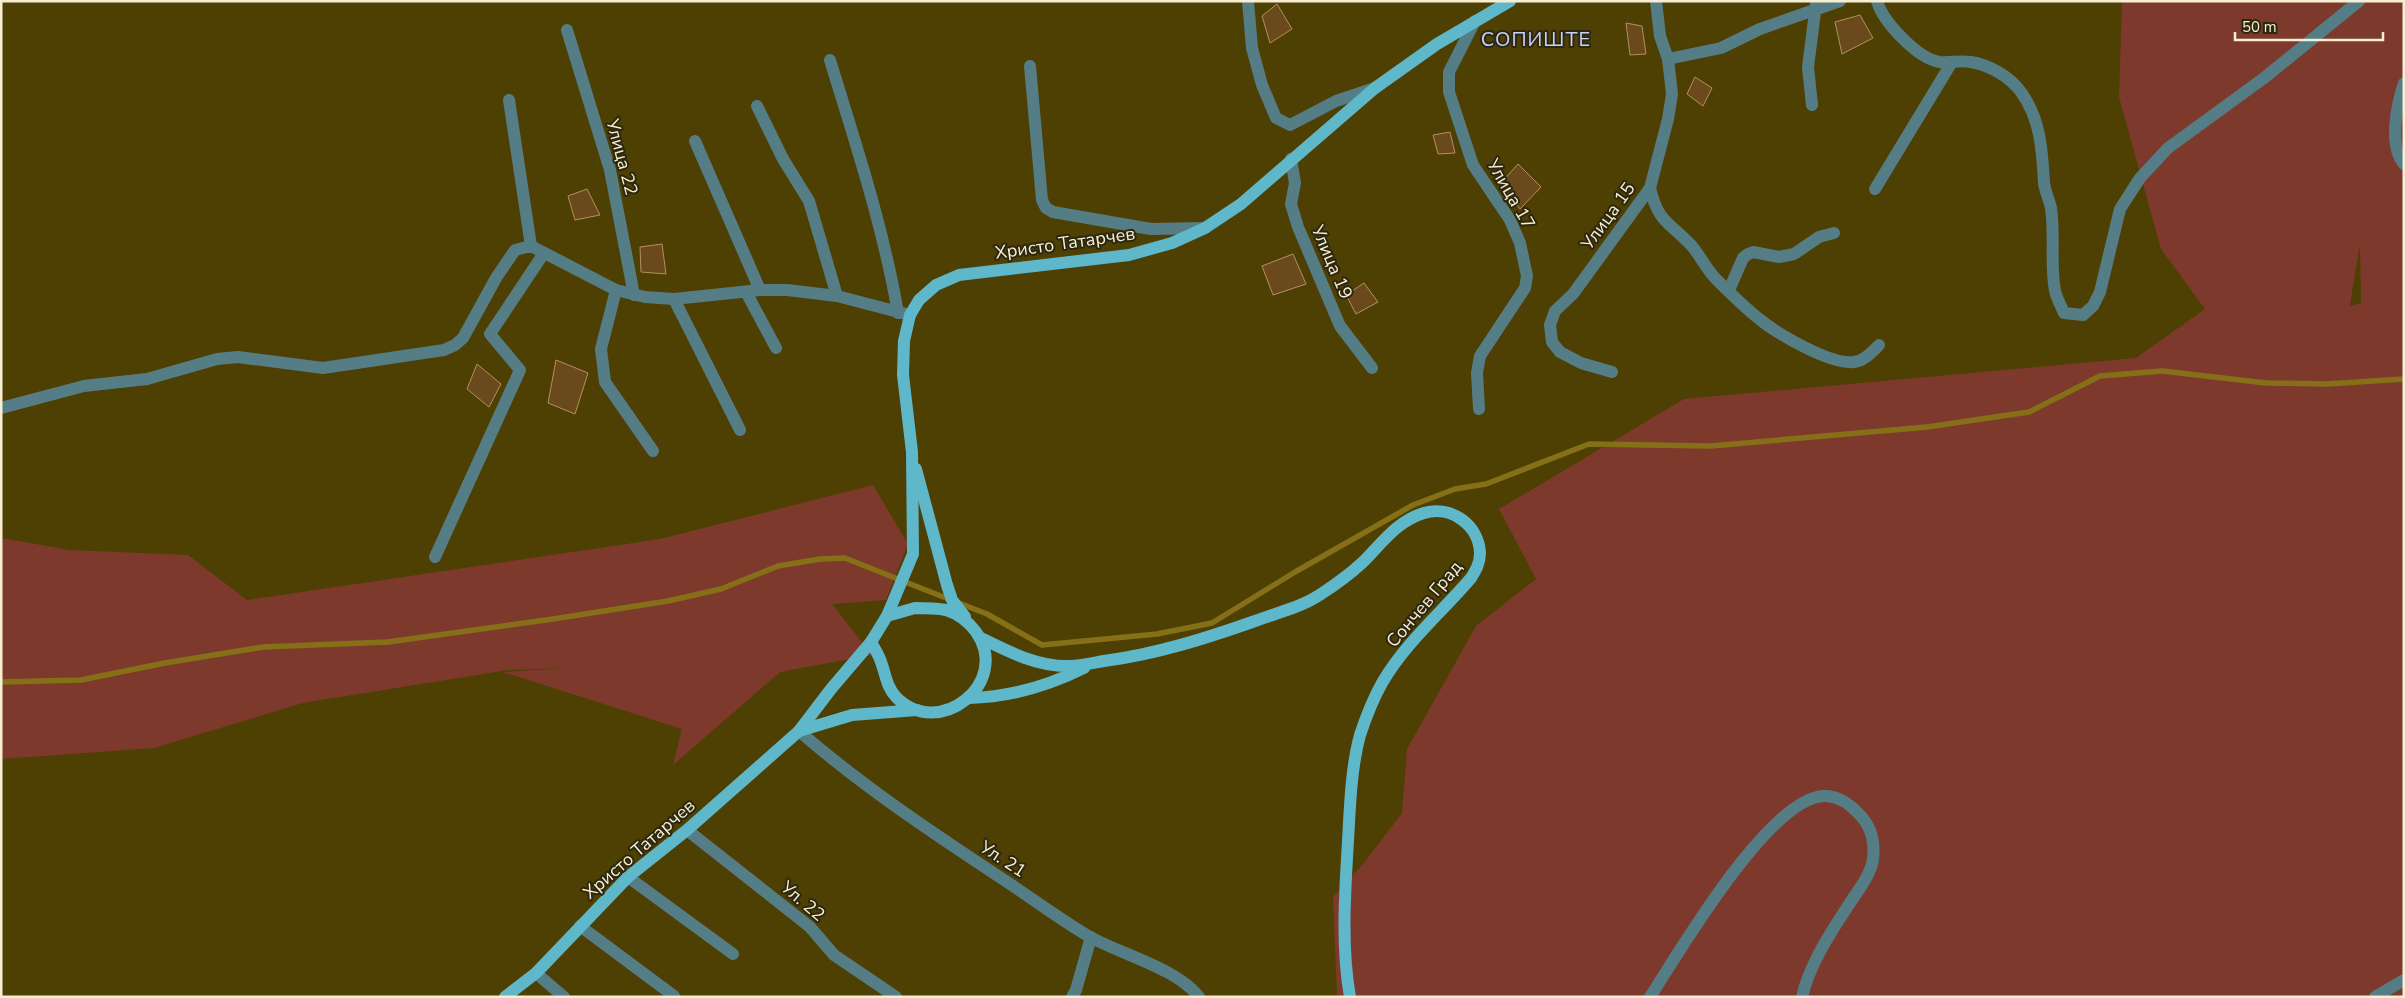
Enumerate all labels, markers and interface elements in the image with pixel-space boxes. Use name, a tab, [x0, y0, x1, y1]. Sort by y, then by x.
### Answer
scale bar	[2235, 10, 2382, 42]
text: 50 m	[2242, 17, 2277, 37]
district label: СОПИШТЕ	[1481, 26, 1591, 53]
street label: Улица 22	[600, 115, 644, 198]
street label: Улица 17	[1481, 154, 1541, 234]
street label: Улица 15	[1575, 178, 1641, 255]
street label: Христо Татарчев	[993, 221, 1137, 265]
street label: Улица 19	[1305, 221, 1358, 302]
street label: Сончев Град	[1381, 555, 1468, 652]
street label: Христо Татарчев	[578, 794, 700, 904]
street label: Ул. 21	[974, 835, 1031, 883]
street label: Ул. 22	[775, 875, 830, 927]

